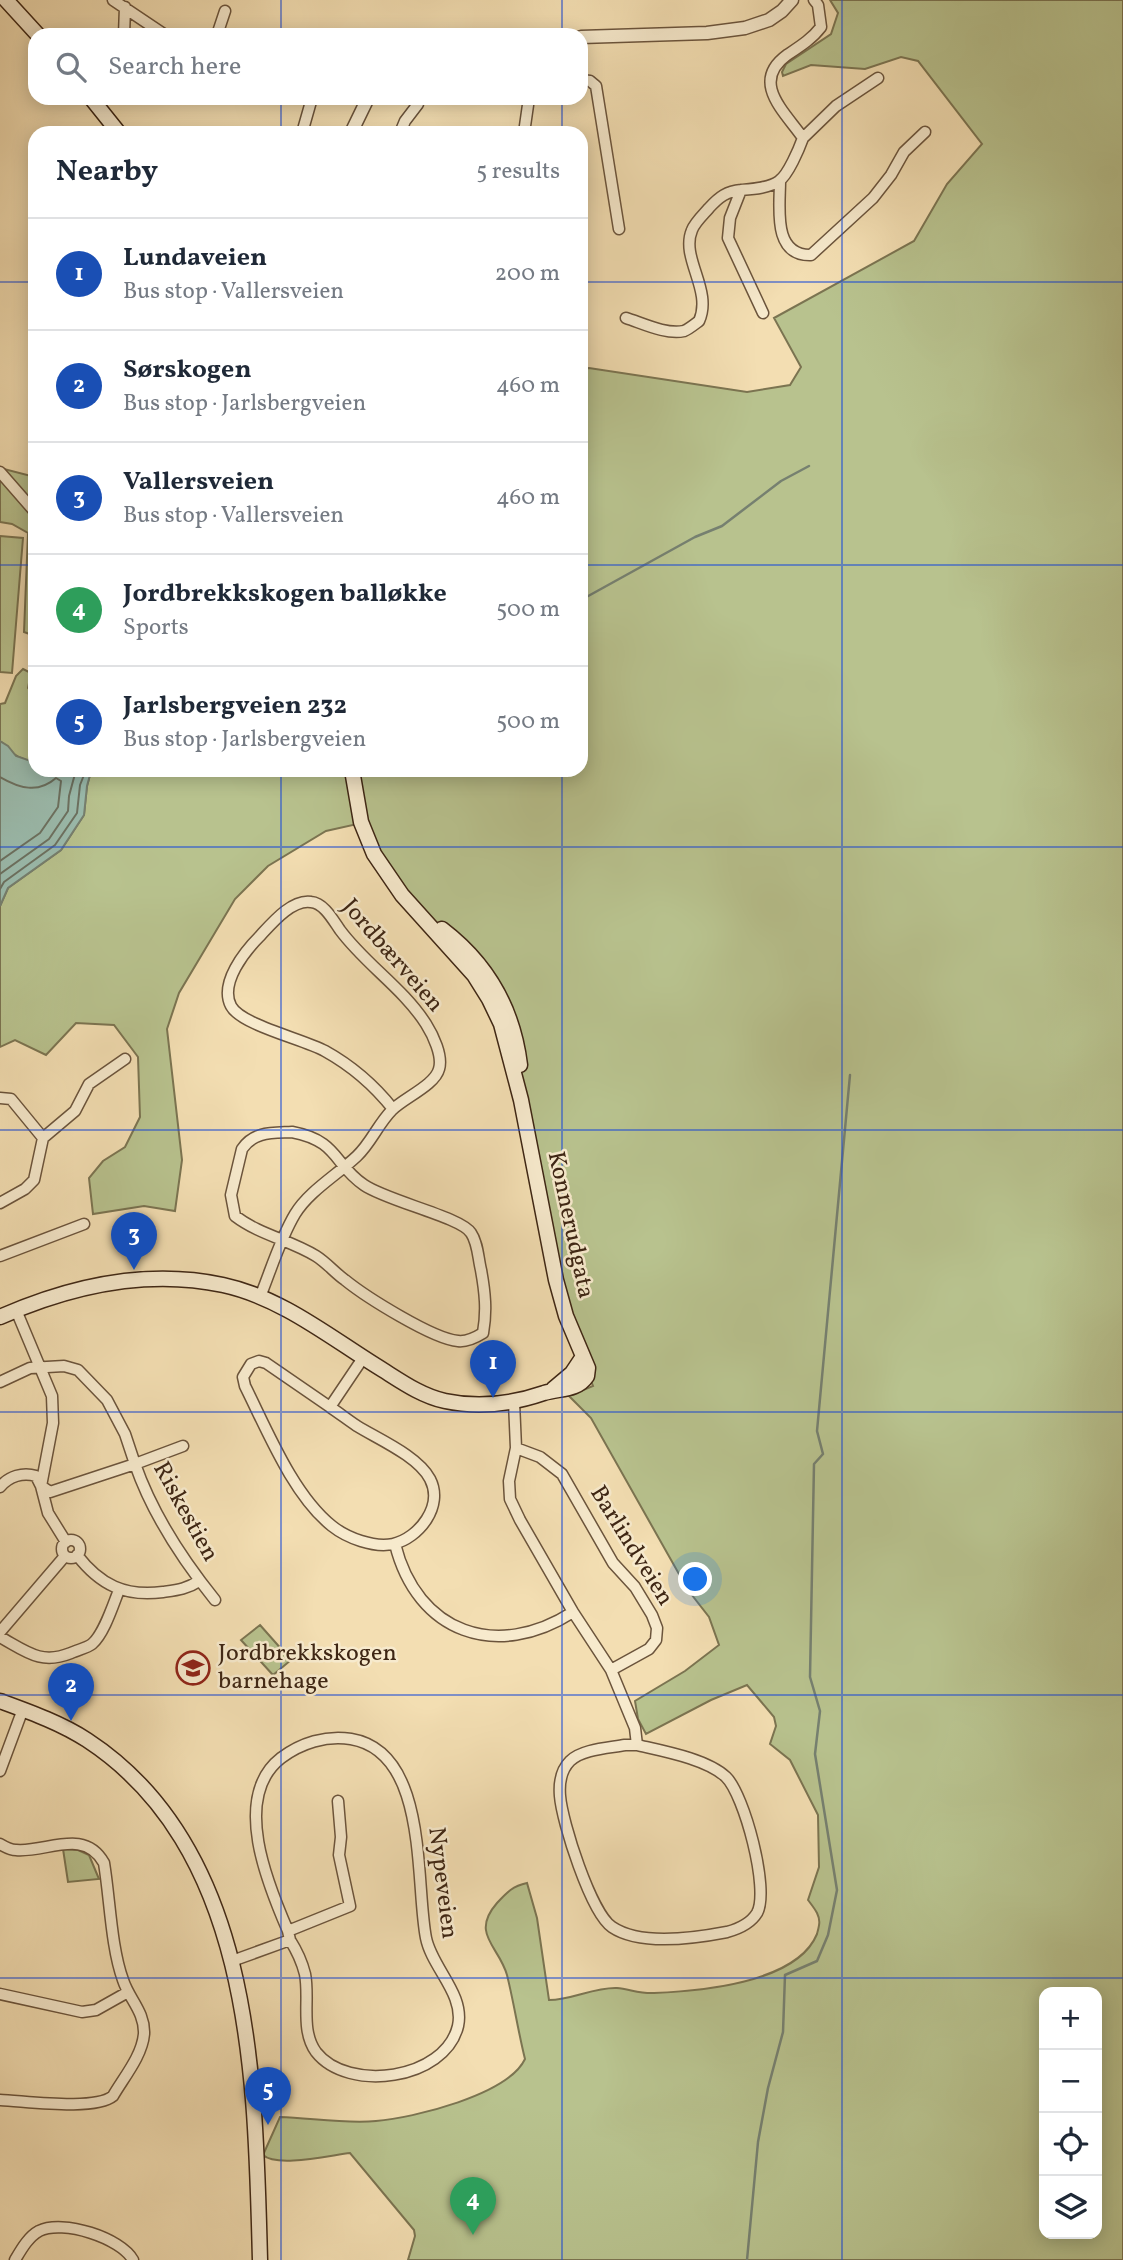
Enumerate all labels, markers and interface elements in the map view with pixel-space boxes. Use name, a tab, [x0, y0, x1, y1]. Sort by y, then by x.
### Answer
search box	[28, 28, 588, 105]
icon: search	[52, 48, 90, 86]
text: Search here	[108, 49, 241, 85]
text: Nearby	[56, 151, 158, 193]
text: 5 results	[476, 156, 560, 188]
text: Lundaveien	[123, 240, 267, 276]
text: 1	[74, 258, 84, 290]
text: 200 m	[495, 258, 560, 290]
text: Bus stop · Vallersveien	[123, 276, 344, 308]
text: Sørskogen	[123, 352, 252, 388]
text: 2	[73, 370, 85, 402]
text: 460 m	[496, 370, 560, 402]
text: Bus stop · Jarlsbergveien	[123, 388, 366, 420]
text: Vallersveien	[123, 464, 274, 500]
text: 3	[73, 482, 85, 514]
text: 460 m	[496, 482, 560, 514]
text: Bus stop · Vallersveien	[123, 500, 344, 532]
text: Jordbrekkskogen balløkke	[123, 576, 447, 612]
text: 4	[72, 594, 86, 626]
text: 500 m	[496, 594, 560, 626]
text: Sports	[123, 612, 189, 644]
text: Jarlsbergveien 232	[123, 688, 347, 724]
text: 5	[73, 706, 85, 738]
text: 500 m	[496, 706, 560, 738]
text: Bus stop · Jarlsbergveien	[123, 724, 366, 756]
street label: Jordbærveien	[333, 892, 451, 1020]
street label: Konnerudgata	[538, 1148, 602, 1302]
pin: 3	[111, 1212, 157, 1270]
pin: 1	[470, 1340, 516, 1398]
street label: Riskestien	[144, 1456, 226, 1568]
street label: Barlindveien	[581, 1479, 681, 1613]
your location	[678, 1562, 712, 1596]
place label: Jordbrekkskogen barnehage	[218, 1637, 397, 1699]
school or university icon: Jordbrekkskogen barnehage	[174, 1649, 212, 1687]
pin: 2	[48, 1663, 94, 1721]
street label: Nypeveien	[418, 1825, 466, 1941]
map controls	[1039, 1987, 1102, 2239]
button: +	[1039, 1987, 1102, 2050]
button: −	[1039, 2050, 1102, 2113]
pin: 5	[245, 2067, 291, 2125]
button: locate	[1039, 2113, 1102, 2176]
button: layers	[1039, 2176, 1102, 2239]
pin: 4	[450, 2177, 496, 2235]

